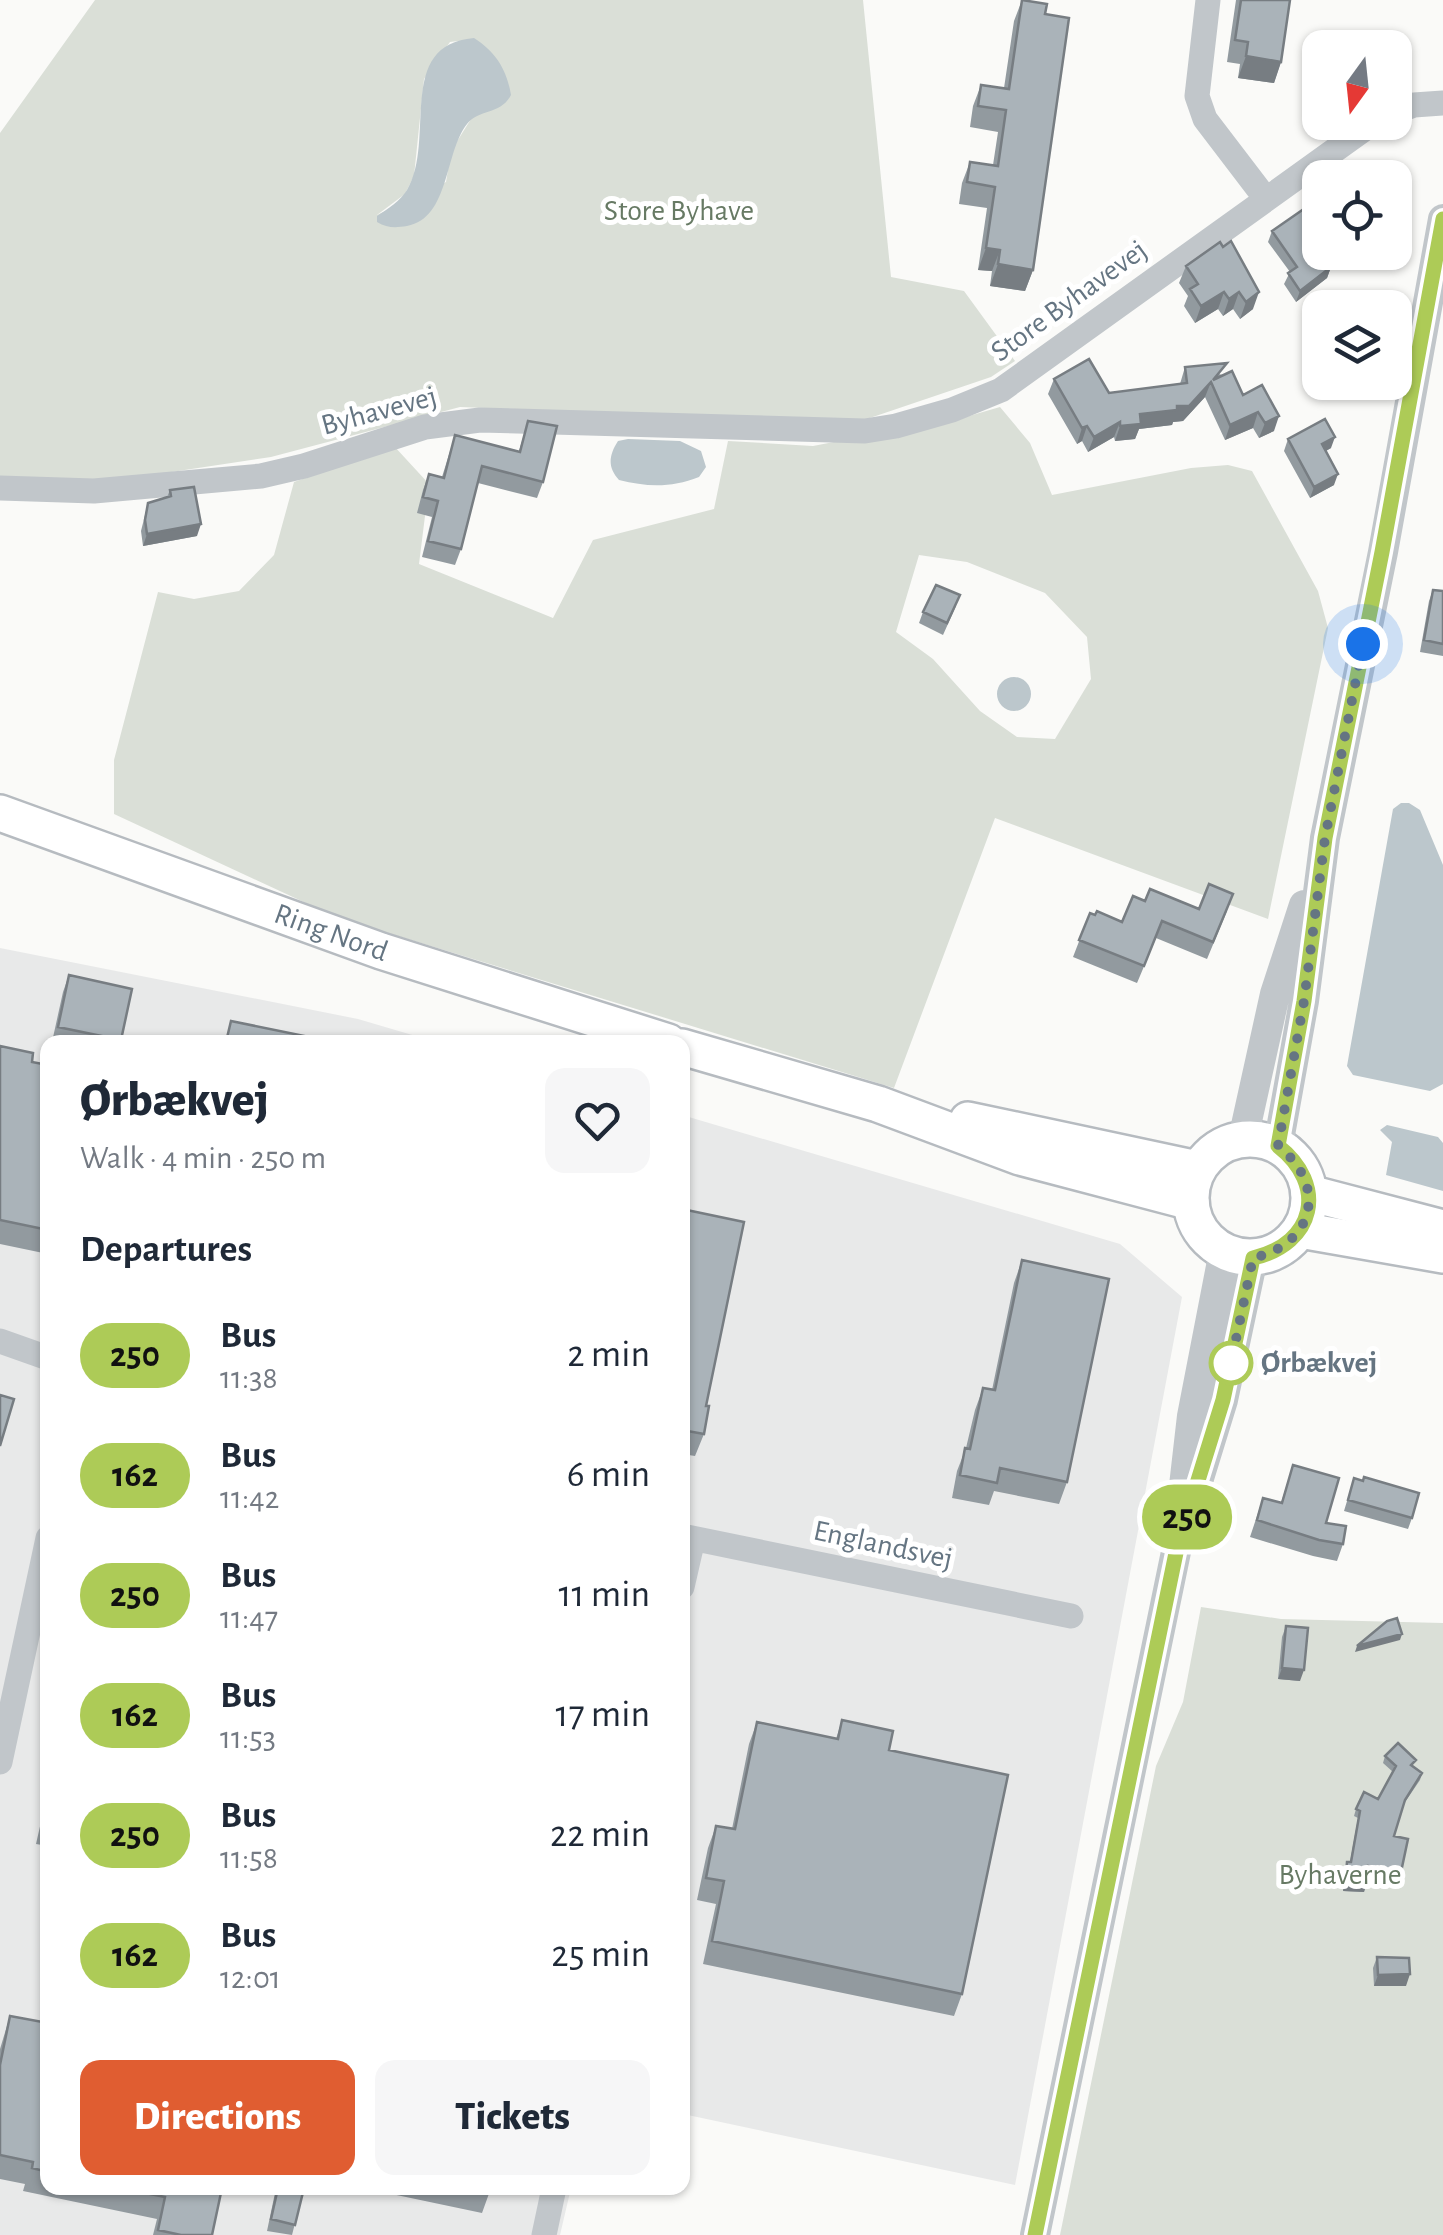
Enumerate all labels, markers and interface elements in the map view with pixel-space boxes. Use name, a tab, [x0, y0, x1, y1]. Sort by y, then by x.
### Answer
north arrow	[1302, 30, 1412, 140]
map controls	[1302, 30, 1412, 400]
button: locate	[1302, 160, 1412, 270]
park label: Store Byhave	[604, 196, 754, 226]
street label: Store Byhavevej	[986, 235, 1152, 367]
button: layers	[1302, 290, 1412, 400]
street label: Byhavevej	[318, 381, 440, 441]
your location	[1338, 619, 1388, 669]
street label: Ring Nord	[270, 899, 392, 967]
button: heart	[545, 1068, 650, 1173]
text: Ørbækvej	[80, 1077, 269, 1125]
text: Walk · 4 min · 250 m	[80, 1142, 326, 1174]
text: Departures	[80, 1231, 252, 1269]
text: Bus	[220, 1317, 276, 1355]
text: 2 min	[567, 1336, 650, 1374]
text: 250	[110, 1338, 160, 1373]
marker: Ørbækvej	[1210, 1342, 1252, 1384]
place label: Ørbækvej	[1261, 1348, 1377, 1378]
text: 11:38	[220, 1362, 278, 1394]
text: Bus	[220, 1437, 276, 1475]
text: 6 min	[567, 1456, 650, 1494]
text: 162	[112, 1458, 158, 1493]
text: 11:42	[220, 1482, 279, 1514]
line badge: 250	[1130, 1484, 1244, 1550]
text: 250	[1162, 1500, 1212, 1535]
street label: Englandsvej	[811, 1516, 955, 1574]
text: Bus	[220, 1557, 276, 1595]
text: 11 min	[558, 1576, 650, 1614]
text: 250	[110, 1578, 160, 1613]
text: 11:47	[220, 1602, 278, 1634]
text: Bus	[220, 1677, 276, 1715]
text: 17 min	[556, 1696, 650, 1734]
text: 162	[112, 1698, 158, 1733]
text: 11:53	[220, 1722, 276, 1754]
text: Bus	[220, 1797, 276, 1835]
text: 22 min	[550, 1816, 650, 1854]
text: 250	[110, 1818, 160, 1853]
text: 11:58	[220, 1842, 278, 1874]
park label: Byhaverne	[1278, 1860, 1402, 1890]
text: Bus	[220, 1917, 276, 1955]
text: 25 min	[551, 1936, 650, 1974]
text: 162	[112, 1938, 158, 1973]
text: 12:01	[220, 1962, 281, 1994]
button: Directions	[80, 2060, 355, 2175]
button: Tickets	[375, 2060, 650, 2175]

